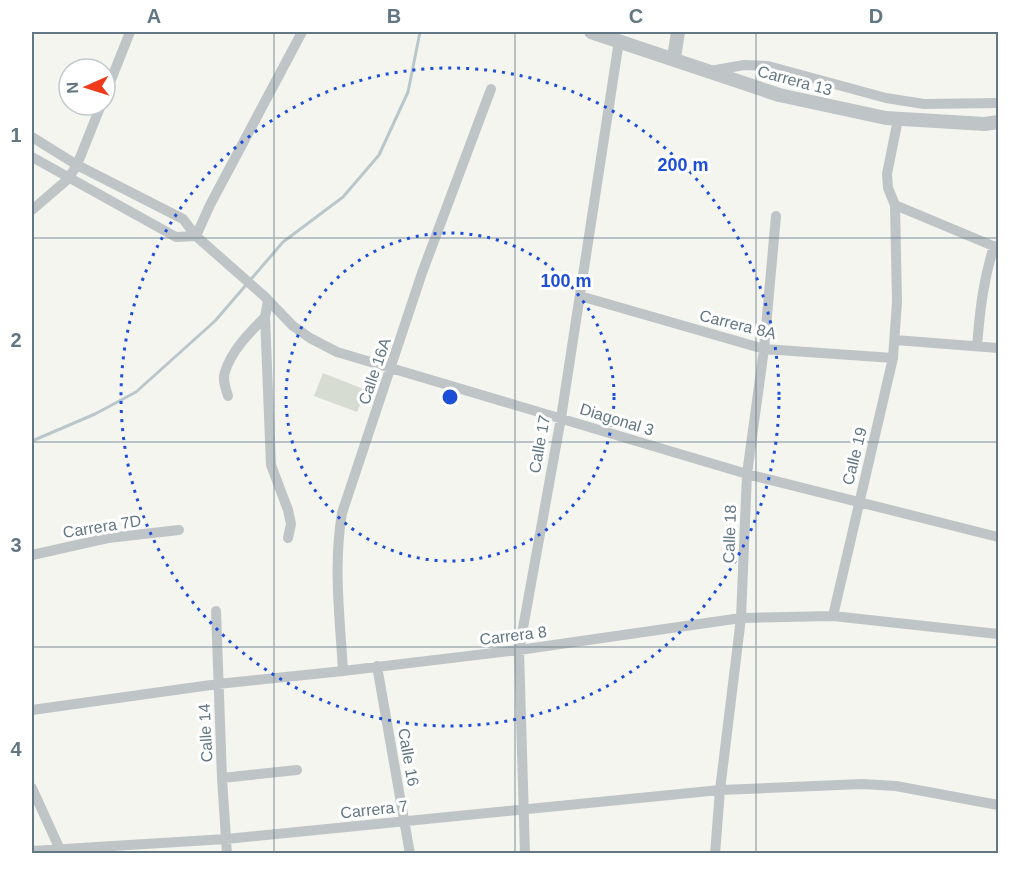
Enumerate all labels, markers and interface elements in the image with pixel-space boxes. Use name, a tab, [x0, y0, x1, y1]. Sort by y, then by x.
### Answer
text: A	[147, 5, 161, 27]
text: B	[387, 5, 401, 27]
text: C	[629, 5, 643, 27]
text: D	[869, 5, 883, 27]
north arrow	[57, 57, 117, 117]
street label: Carrera 13	[756, 62, 834, 99]
text: N	[64, 82, 81, 94]
text: 1	[10, 124, 22, 146]
text: 200 m	[657, 155, 709, 175]
text: 100 m	[540, 271, 592, 291]
street label: Carrera 8A	[698, 307, 778, 342]
text: 2	[10, 329, 22, 351]
street label: Calle 16A	[355, 335, 394, 407]
centre of rings	[440, 387, 460, 407]
street label: Diagonal 3	[578, 400, 656, 439]
street label: Calle 17	[526, 414, 553, 474]
street label: Calle 19	[839, 425, 870, 487]
street label: Calle 18	[720, 504, 739, 564]
street label: Carrera 7D	[62, 512, 142, 541]
text: 3	[10, 534, 22, 556]
street label: Carrera 8	[478, 623, 548, 648]
street label: Calle 14	[195, 703, 216, 763]
street label: Calle 16	[395, 727, 422, 788]
text: 4	[10, 738, 22, 760]
street label: Carrera 7	[340, 798, 409, 821]

